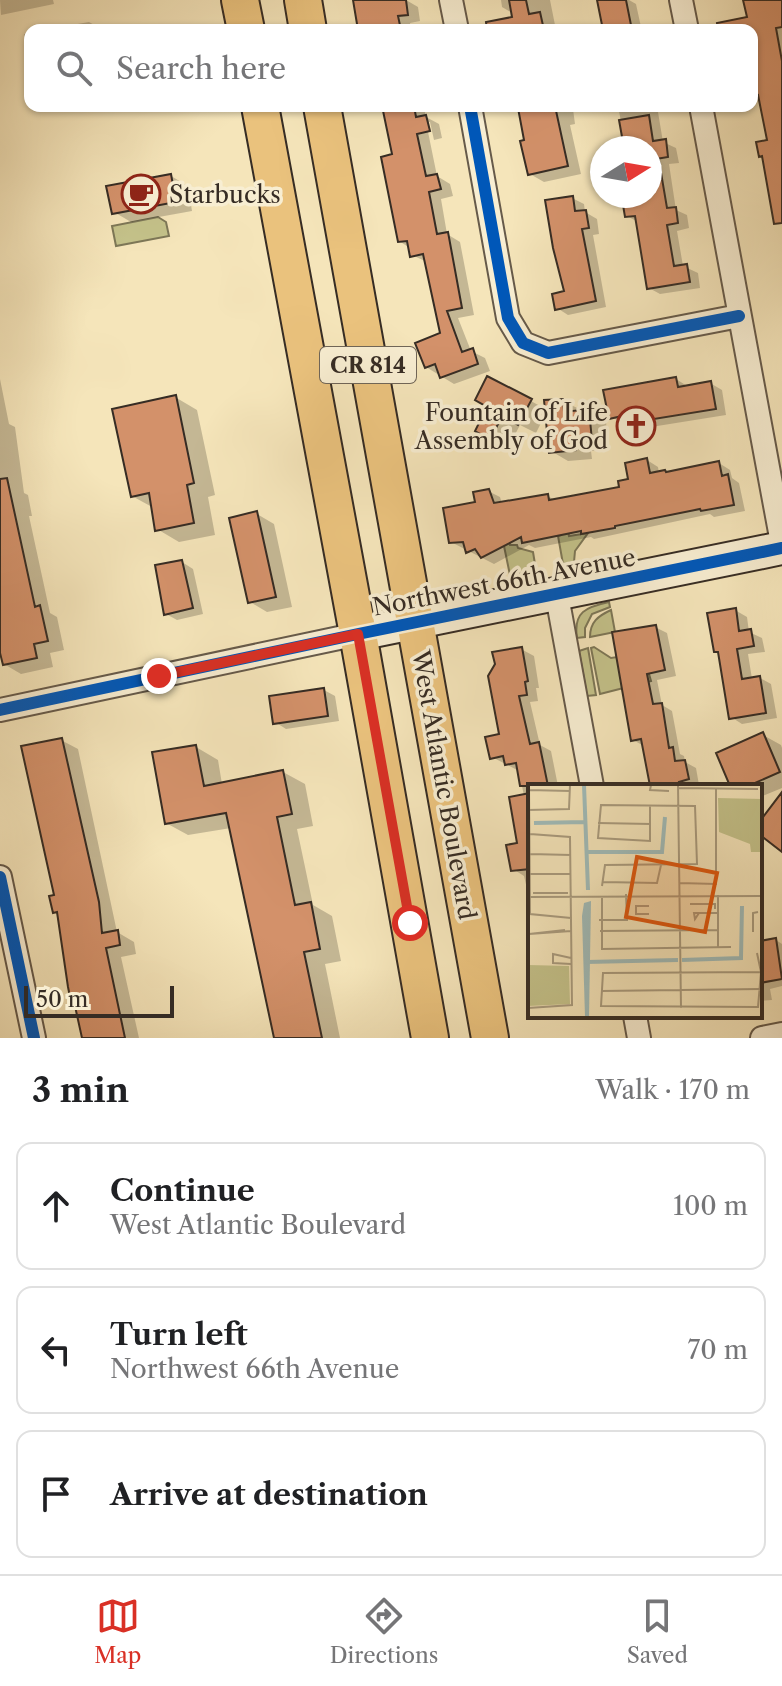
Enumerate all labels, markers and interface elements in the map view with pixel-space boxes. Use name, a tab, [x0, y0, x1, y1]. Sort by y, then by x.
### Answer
search box	[24, 24, 758, 112]
icon: search	[52, 46, 96, 90]
text: Search here	[116, 50, 286, 87]
north arrow	[590, 136, 662, 208]
cafe icon: Starbucks	[120, 173, 162, 215]
place label: Starbucks	[169, 180, 281, 209]
road number: CR 814	[320, 347, 416, 383]
place label: Fountain of Life Assembly of God	[414, 398, 608, 455]
church icon: Fountain of Life Assembly of God	[615, 405, 657, 447]
street label: Northwest 66th Avenue	[370, 542, 638, 622]
street label: West Atlantic Boulevard	[406, 647, 482, 922]
route end	[141, 658, 177, 694]
inset map	[528, 784, 762, 1018]
route start	[392, 905, 428, 941]
scale bar	[24, 982, 174, 1018]
text: 50 m	[36, 986, 88, 1013]
text: 3 min	[32, 1069, 129, 1111]
text: Walk · 170 m	[595, 1074, 750, 1106]
text: Continue	[110, 1172, 255, 1209]
icon: ahead	[34, 1184, 78, 1228]
text: 100 m	[673, 1190, 748, 1222]
text: West Atlantic Boulevard	[110, 1209, 406, 1241]
text: Turn left	[110, 1316, 247, 1353]
icon: left	[34, 1328, 78, 1372]
text: 70 m	[688, 1334, 748, 1366]
text: Northwest 66th Avenue	[110, 1353, 399, 1385]
icon: arrive	[34, 1472, 78, 1516]
text: Arrive at destination	[110, 1476, 428, 1513]
tab: Map	[94, 1594, 141, 1669]
tab: Directions	[330, 1594, 438, 1669]
tab: Saved	[627, 1594, 688, 1669]

